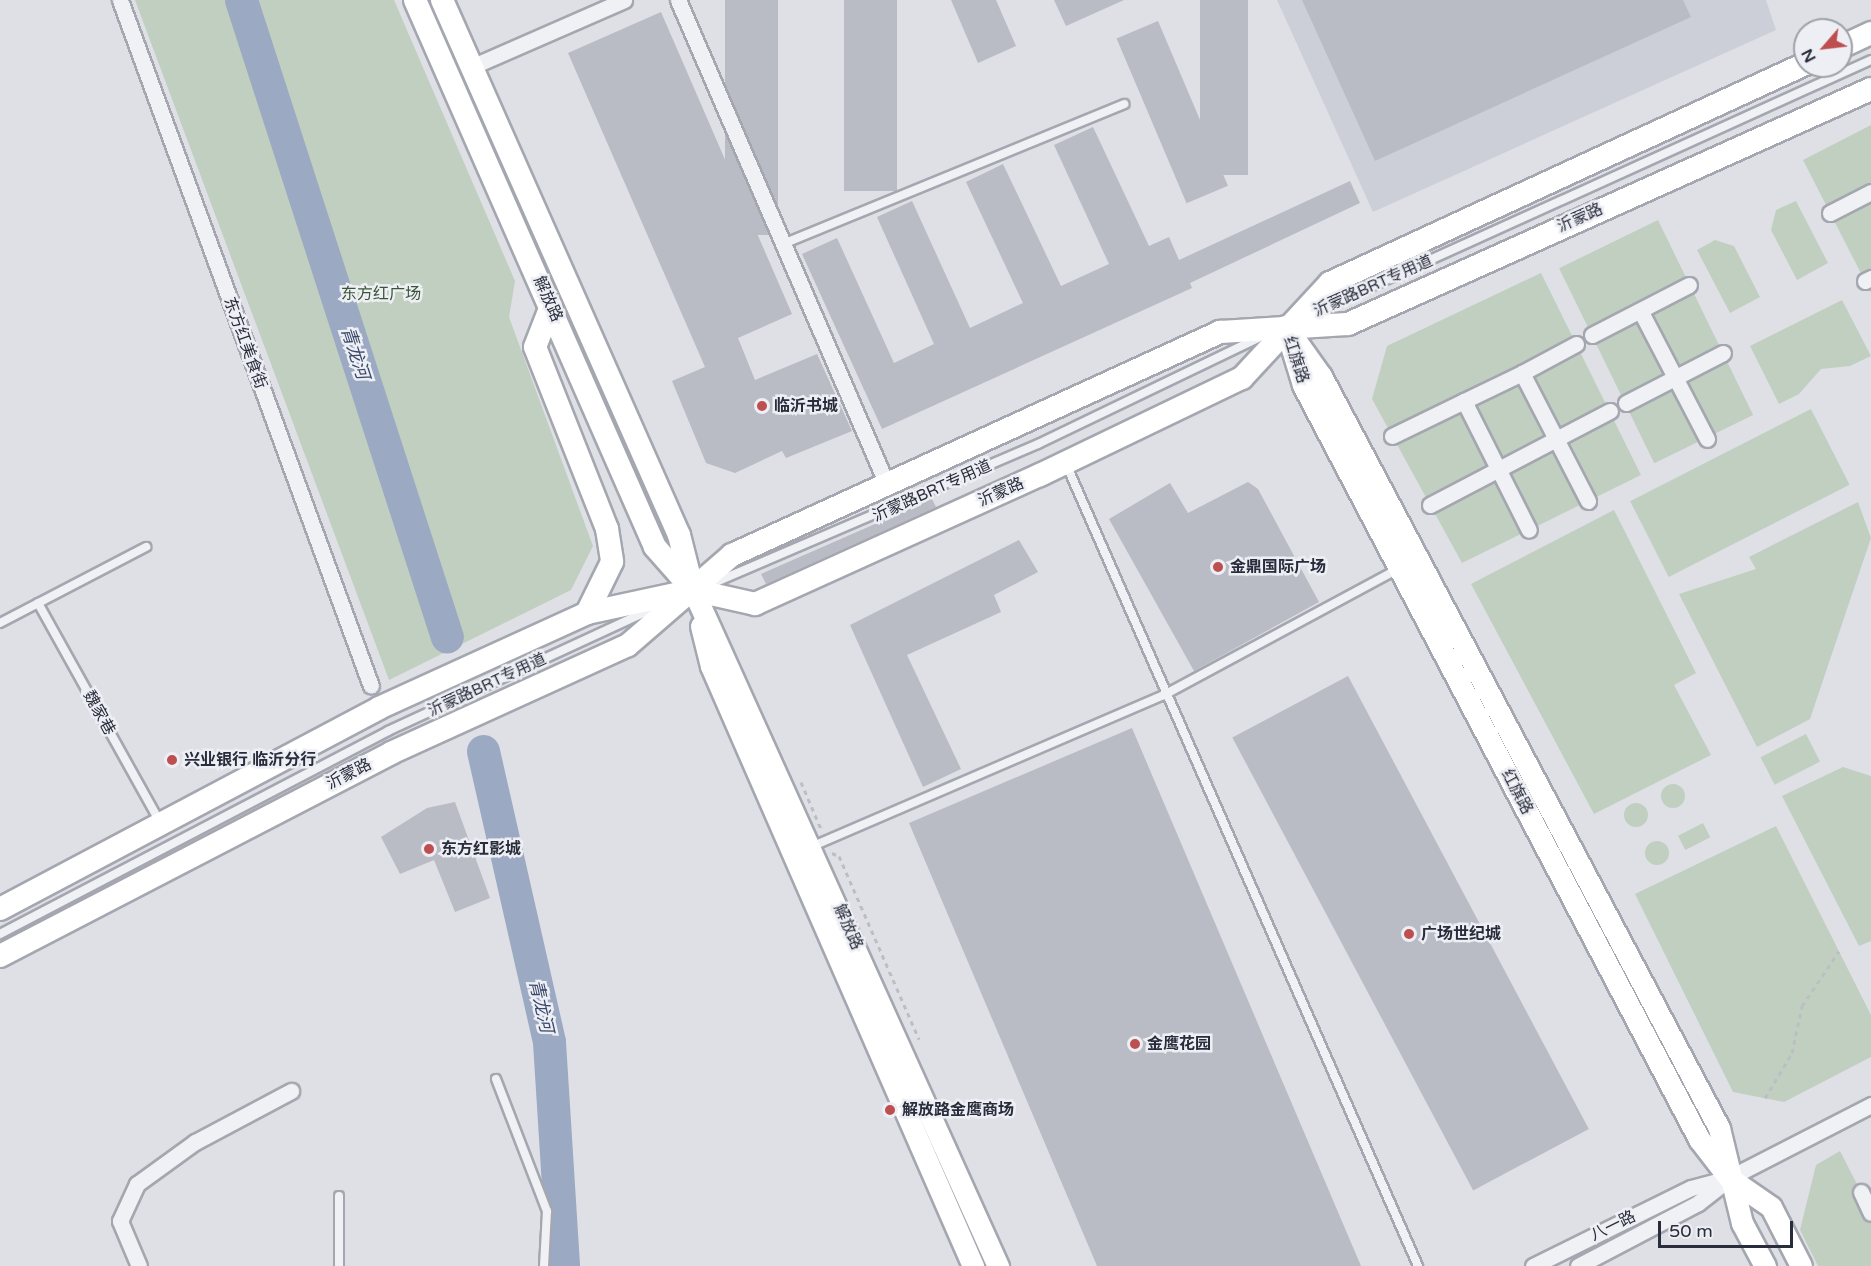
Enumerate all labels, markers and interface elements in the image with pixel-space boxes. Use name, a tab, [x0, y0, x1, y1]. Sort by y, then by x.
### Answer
north arrow	[1793, 18, 1853, 78]
text: N	[1797, 45, 1821, 66]
street label: 沂蒙路	[1554, 199, 1606, 237]
street label: 沂蒙路BRT专用道	[1311, 251, 1435, 321]
street label: 解放路	[529, 273, 567, 325]
park label: 东方红广场	[341, 284, 421, 304]
street label: 东方红美食街	[220, 295, 270, 391]
water label: 青龙河	[336, 324, 374, 382]
street label: 红旗路	[1279, 334, 1313, 386]
place label: 临沂书城	[774, 396, 838, 416]
marker: 临沂书城	[755, 399, 769, 413]
street label: 沂蒙路BRT专用道	[870, 456, 994, 526]
street label: 沂蒙路	[975, 473, 1027, 511]
place label: 金鼎国际广场	[1230, 557, 1326, 577]
marker: 金鼎国际广场	[1211, 560, 1225, 574]
street label: 沂蒙路BRT专用道	[425, 649, 549, 721]
street label: 魏家巷	[79, 687, 119, 739]
place label: 兴业银行 临沂分行	[184, 750, 316, 770]
marker: 兴业银行 临沂分行	[165, 753, 179, 767]
street label: 沂蒙路	[323, 755, 375, 793]
street label: 红旗路	[1497, 766, 1537, 818]
place label: 东方红影城	[441, 839, 521, 859]
marker: 东方红影城	[422, 842, 436, 856]
street label: 解放路	[829, 901, 867, 953]
place label: 广场世纪城	[1421, 924, 1501, 944]
marker: 广场世纪城	[1402, 927, 1416, 941]
water label: 青龙河	[524, 977, 558, 1035]
place label: 金鹰花园	[1147, 1034, 1211, 1054]
marker: 金鹰花园	[1128, 1037, 1142, 1051]
place label: 解放路金鹰商场	[902, 1100, 1014, 1120]
marker: 解放路金鹰商场	[883, 1103, 897, 1117]
street label: 八一路	[1587, 1207, 1639, 1245]
scale bar	[1661, 1209, 1796, 1247]
text: 50 m	[1669, 1220, 1713, 1242]

